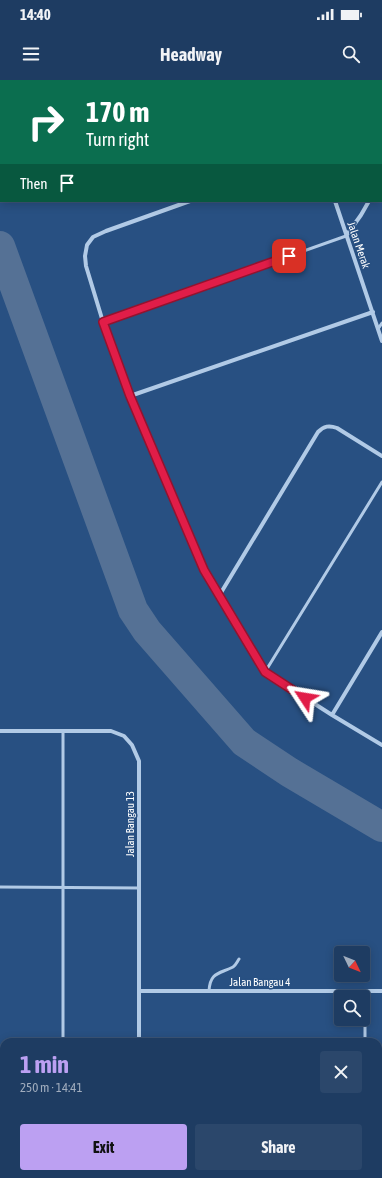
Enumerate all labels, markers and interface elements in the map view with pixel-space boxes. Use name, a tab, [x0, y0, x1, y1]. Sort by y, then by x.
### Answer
text: 14:40	[20, 6, 51, 23]
icon: menu	[20, 43, 42, 65]
icon: search	[340, 43, 362, 65]
text: Headway	[160, 44, 222, 65]
icon: right	[20, 96, 72, 148]
text: 170 m	[86, 96, 149, 128]
text: Turn right	[86, 129, 149, 150]
icon: arrive	[56, 172, 78, 194]
text: Then	[20, 175, 48, 192]
street label: Jalan Merak	[345, 220, 373, 270]
pin	[272, 239, 306, 273]
icon: arrive	[278, 245, 300, 267]
position arrow	[284, 677, 326, 719]
street label: Jalan Bangau 13	[124, 791, 136, 857]
north arrow	[334, 946, 370, 982]
map controls	[334, 946, 370, 1026]
street label: Jalan Bangau 4	[230, 976, 290, 988]
button: search	[334, 990, 370, 1026]
text: 1 min	[20, 1051, 69, 1078]
button: close	[320, 1051, 362, 1093]
text: 250 m · 14:41	[20, 1080, 83, 1095]
button: Exit	[20, 1124, 187, 1170]
button: Share	[195, 1124, 362, 1170]

